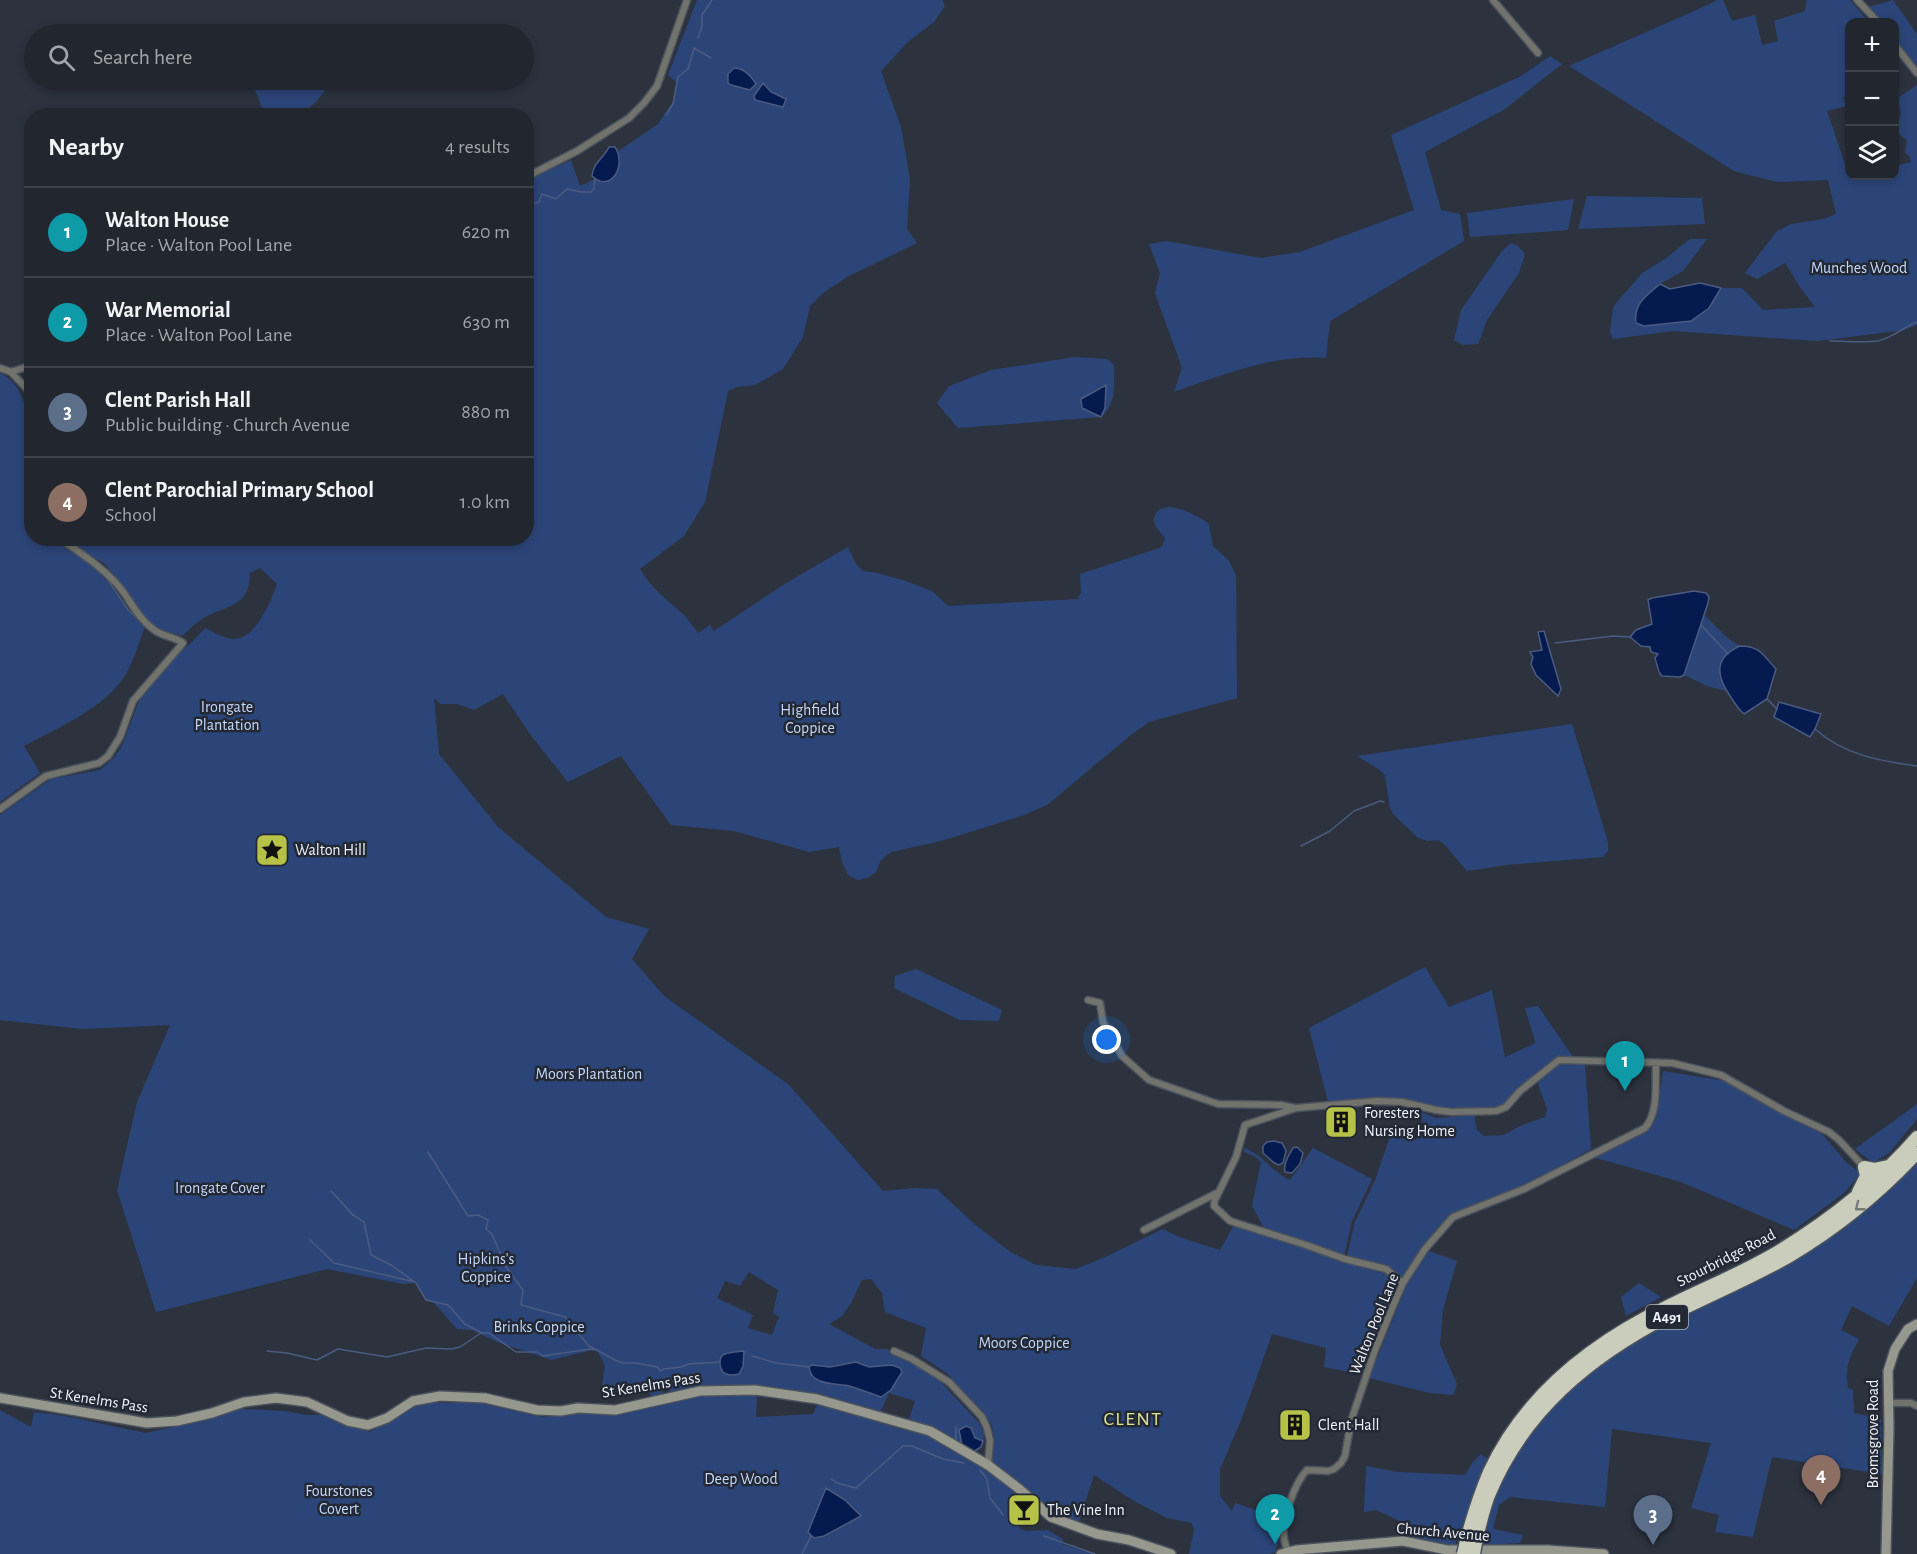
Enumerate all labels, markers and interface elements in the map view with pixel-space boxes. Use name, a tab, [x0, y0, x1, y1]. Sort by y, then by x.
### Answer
map controls	[1845, 18, 1899, 180]
button: +	[1845, 18, 1899, 72]
search box	[24, 24, 534, 90]
icon: search	[45, 41, 78, 74]
text: Search here	[93, 46, 192, 68]
button: −	[1845, 72, 1899, 126]
button: layers	[1845, 126, 1899, 180]
text: Nearby	[48, 134, 124, 160]
text: 4 results	[445, 137, 510, 157]
text: Walton House	[105, 209, 229, 231]
text: 1	[64, 222, 71, 242]
text: 620 m	[462, 222, 510, 242]
text: Place · Walton Pool Lane	[105, 235, 292, 255]
park label: Munches Wood	[1811, 260, 1907, 276]
text: War Memorial	[105, 299, 231, 321]
text: 2	[63, 312, 72, 332]
text: 630 m	[463, 312, 510, 332]
text: Place · Walton Pool Lane	[105, 325, 292, 345]
text: Clent Parish Hall	[105, 389, 251, 411]
text: 3	[63, 402, 72, 422]
text: 880 m	[461, 402, 510, 422]
text: Public building · Church Avenue	[105, 415, 350, 435]
text: Clent Parochial Primary School	[105, 479, 374, 501]
text: 4	[62, 492, 73, 512]
text: 1.0 km	[460, 492, 510, 512]
text: School	[105, 505, 157, 525]
park label: Irongate Plantation	[194, 699, 260, 733]
park label: Highfield Coppice	[780, 702, 840, 736]
place icon: Walton Hill	[254, 832, 290, 868]
place label: Walton Hill	[295, 842, 366, 858]
your location	[1092, 1025, 1121, 1054]
pin: 1	[1606, 1042, 1644, 1091]
park label: Moors Plantation	[536, 1066, 642, 1082]
building icon: Foresters Nursing Home	[1323, 1104, 1359, 1140]
place label: Foresters Nursing Home	[1364, 1105, 1455, 1139]
park label: Irongate Cover	[175, 1180, 266, 1196]
one-way arrow	[1855, 1200, 1866, 1211]
street label: Stourbridge Road	[1674, 1226, 1778, 1290]
park label: Hipkins's Coppice	[458, 1251, 515, 1285]
street label: Walton Pool Lane	[1346, 1271, 1402, 1377]
road number: A491	[1646, 1305, 1688, 1329]
park label: Brinks Coppice	[493, 1319, 585, 1335]
park label: Moors Coppice	[978, 1335, 1070, 1351]
street label: St Kenelms Pass	[601, 1369, 701, 1401]
street label: Bromsgrove Road	[1865, 1380, 1881, 1488]
street label: St Kenelms Pass	[49, 1384, 149, 1416]
building icon: Clent Hall	[1277, 1407, 1313, 1443]
district label: CLENT	[1103, 1409, 1163, 1429]
place label: Clent Hall	[1318, 1417, 1380, 1433]
pin: 4	[1802, 1456, 1840, 1505]
park label: Deep Wood	[704, 1471, 778, 1487]
park label: Fourstones Covert	[305, 1483, 373, 1517]
bar icon: The Vine Inn	[1006, 1492, 1042, 1528]
pin: 2	[1256, 1494, 1294, 1544]
pin: 3	[1634, 1496, 1672, 1545]
place label: The Vine Inn	[1047, 1502, 1125, 1518]
street label: Church Avenue	[1396, 1520, 1490, 1544]

